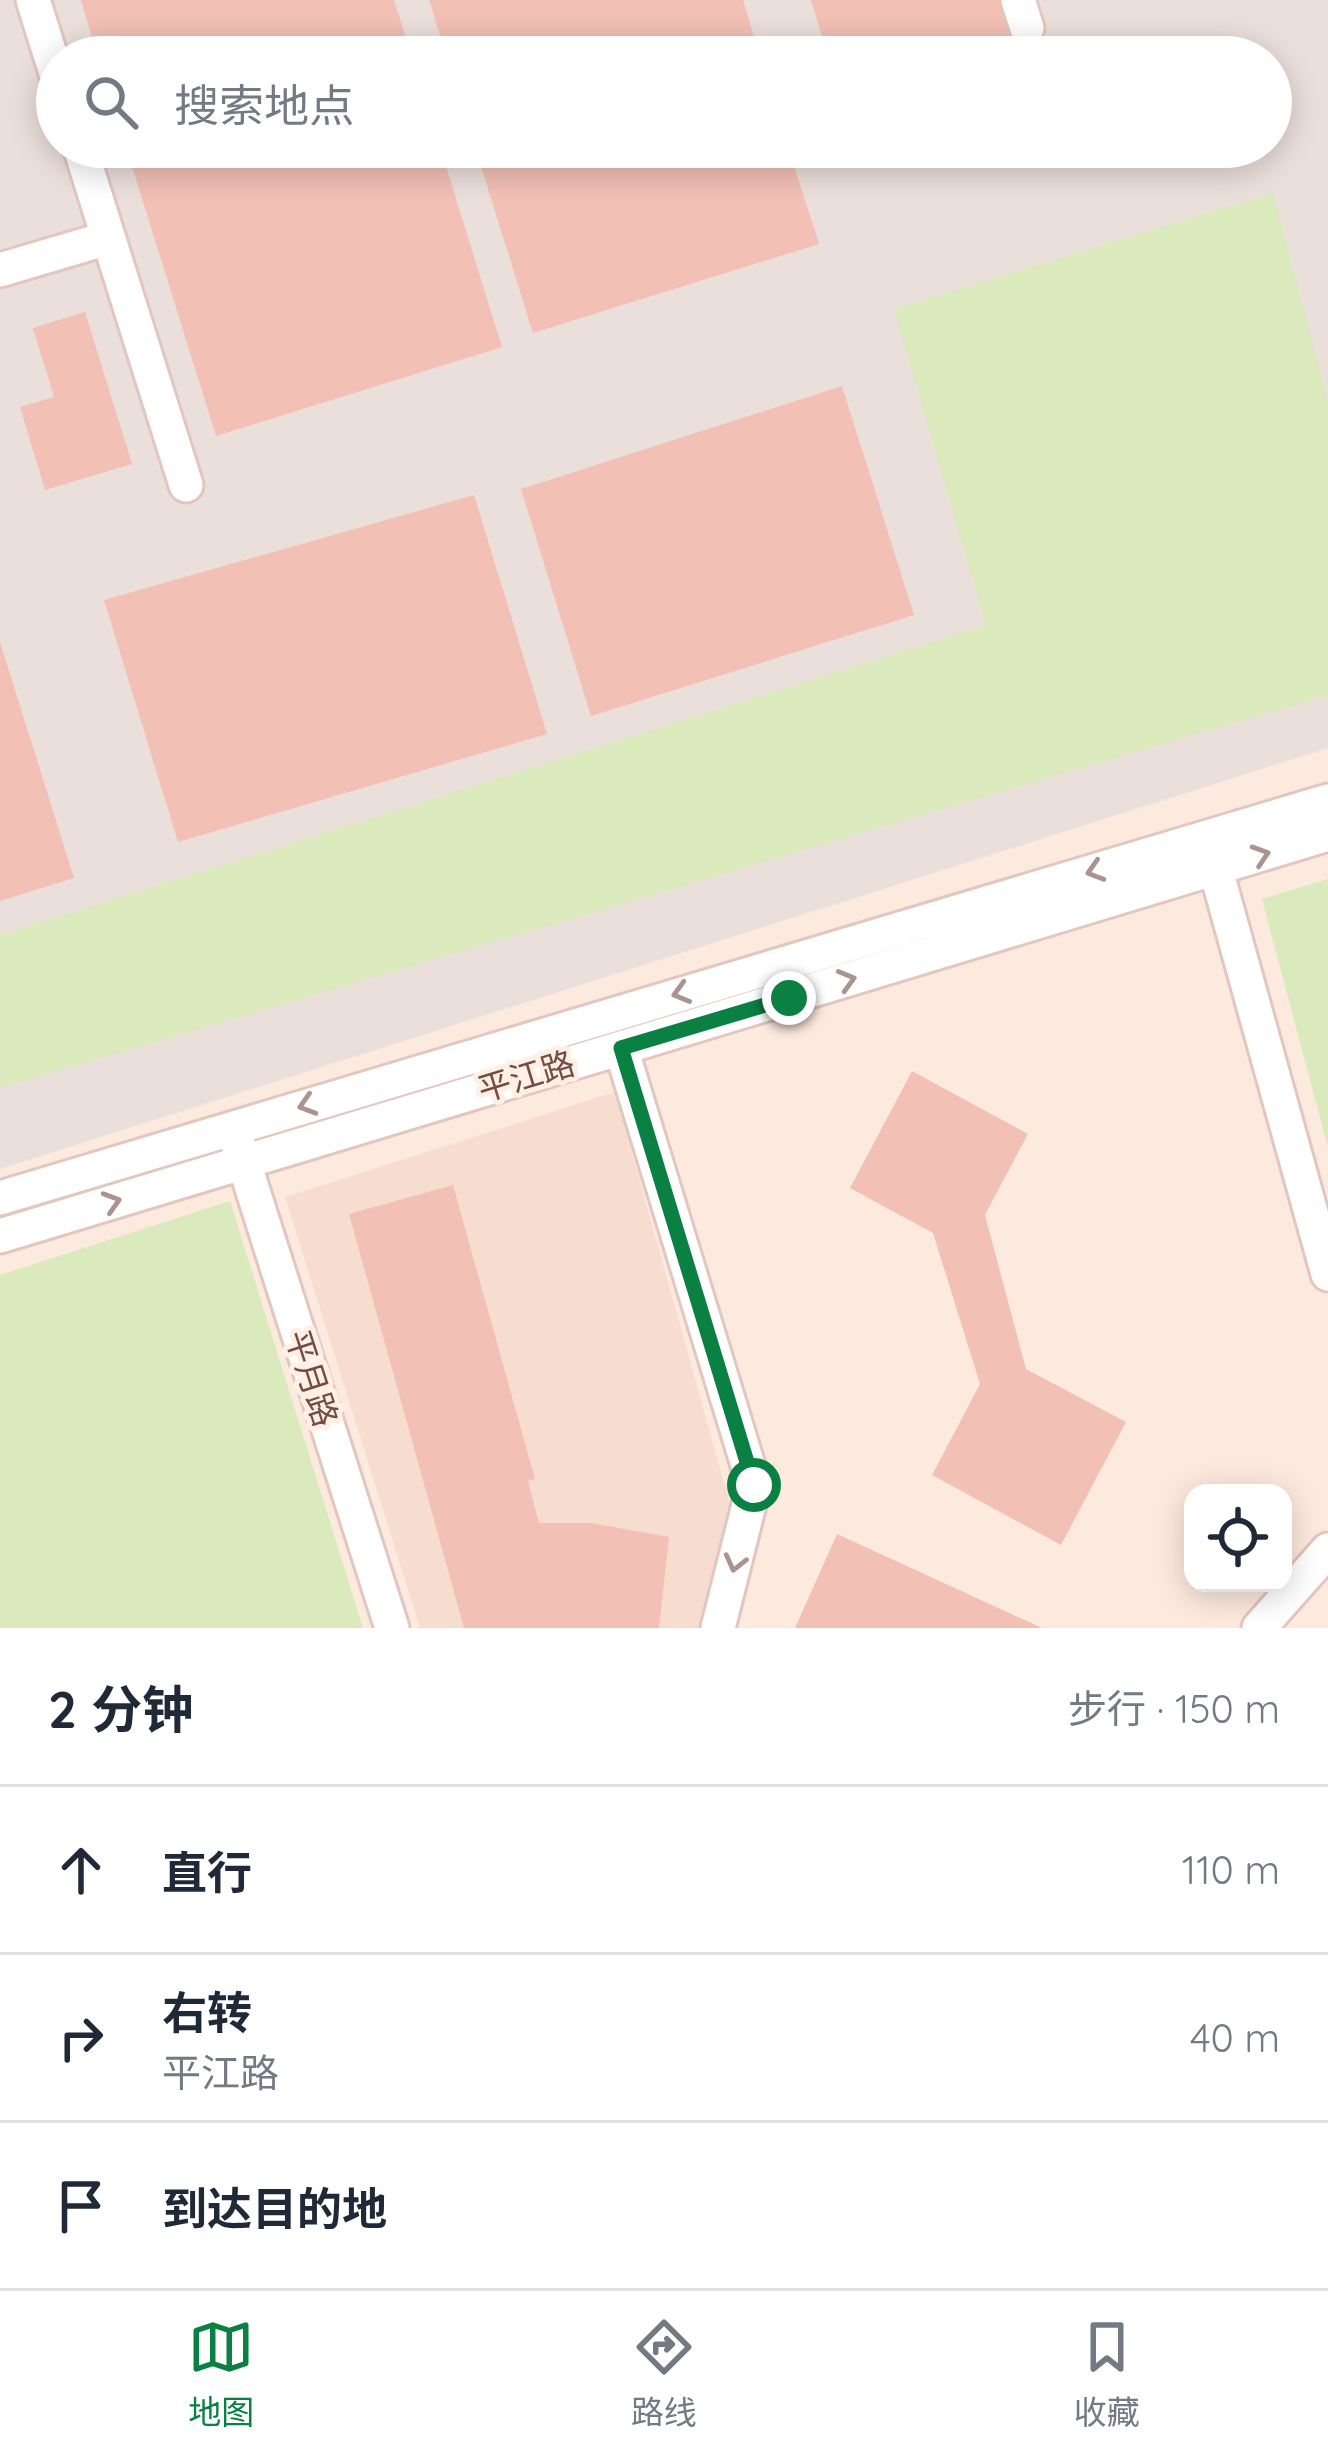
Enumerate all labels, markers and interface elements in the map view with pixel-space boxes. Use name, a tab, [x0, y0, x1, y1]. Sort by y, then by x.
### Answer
search box	[36, 36, 1292, 168]
icon: search	[78, 69, 144, 135]
text: 搜索地点	[174, 77, 354, 133]
one-way arrow	[1250, 845, 1271, 870]
one-way arrow	[1085, 857, 1106, 882]
one-way arrow	[836, 969, 857, 994]
route end	[762, 971, 816, 1025]
one-way arrow	[671, 979, 692, 1004]
street label: 平江路	[473, 1041, 579, 1110]
one-way arrow	[298, 1091, 319, 1116]
one-way arrow	[101, 1191, 122, 1216]
street label: 平月路	[278, 1324, 347, 1431]
route start	[727, 1458, 781, 1512]
map controls	[1184, 1484, 1292, 1592]
button: locate	[1184, 1484, 1292, 1592]
one-way arrow	[724, 1552, 749, 1572]
text: 2 分钟	[48, 1677, 193, 1741]
text: 步行 · 150 m	[1068, 1684, 1280, 1733]
icon: ahead	[48, 1837, 114, 1903]
text: 直行	[162, 1844, 252, 1900]
text: 110 m	[1182, 1845, 1280, 1894]
text: 右转	[162, 1984, 252, 2040]
icon: right	[48, 2005, 114, 2071]
text: 40 m	[1190, 2013, 1280, 2062]
text: 平江路	[162, 2048, 279, 2097]
icon: arrive	[48, 2173, 114, 2239]
text: 到达目的地	[162, 2180, 387, 2236]
tab: 地图	[188, 2314, 254, 2434]
tab: 路线	[631, 2314, 697, 2434]
tab: 收藏	[1074, 2314, 1140, 2434]

